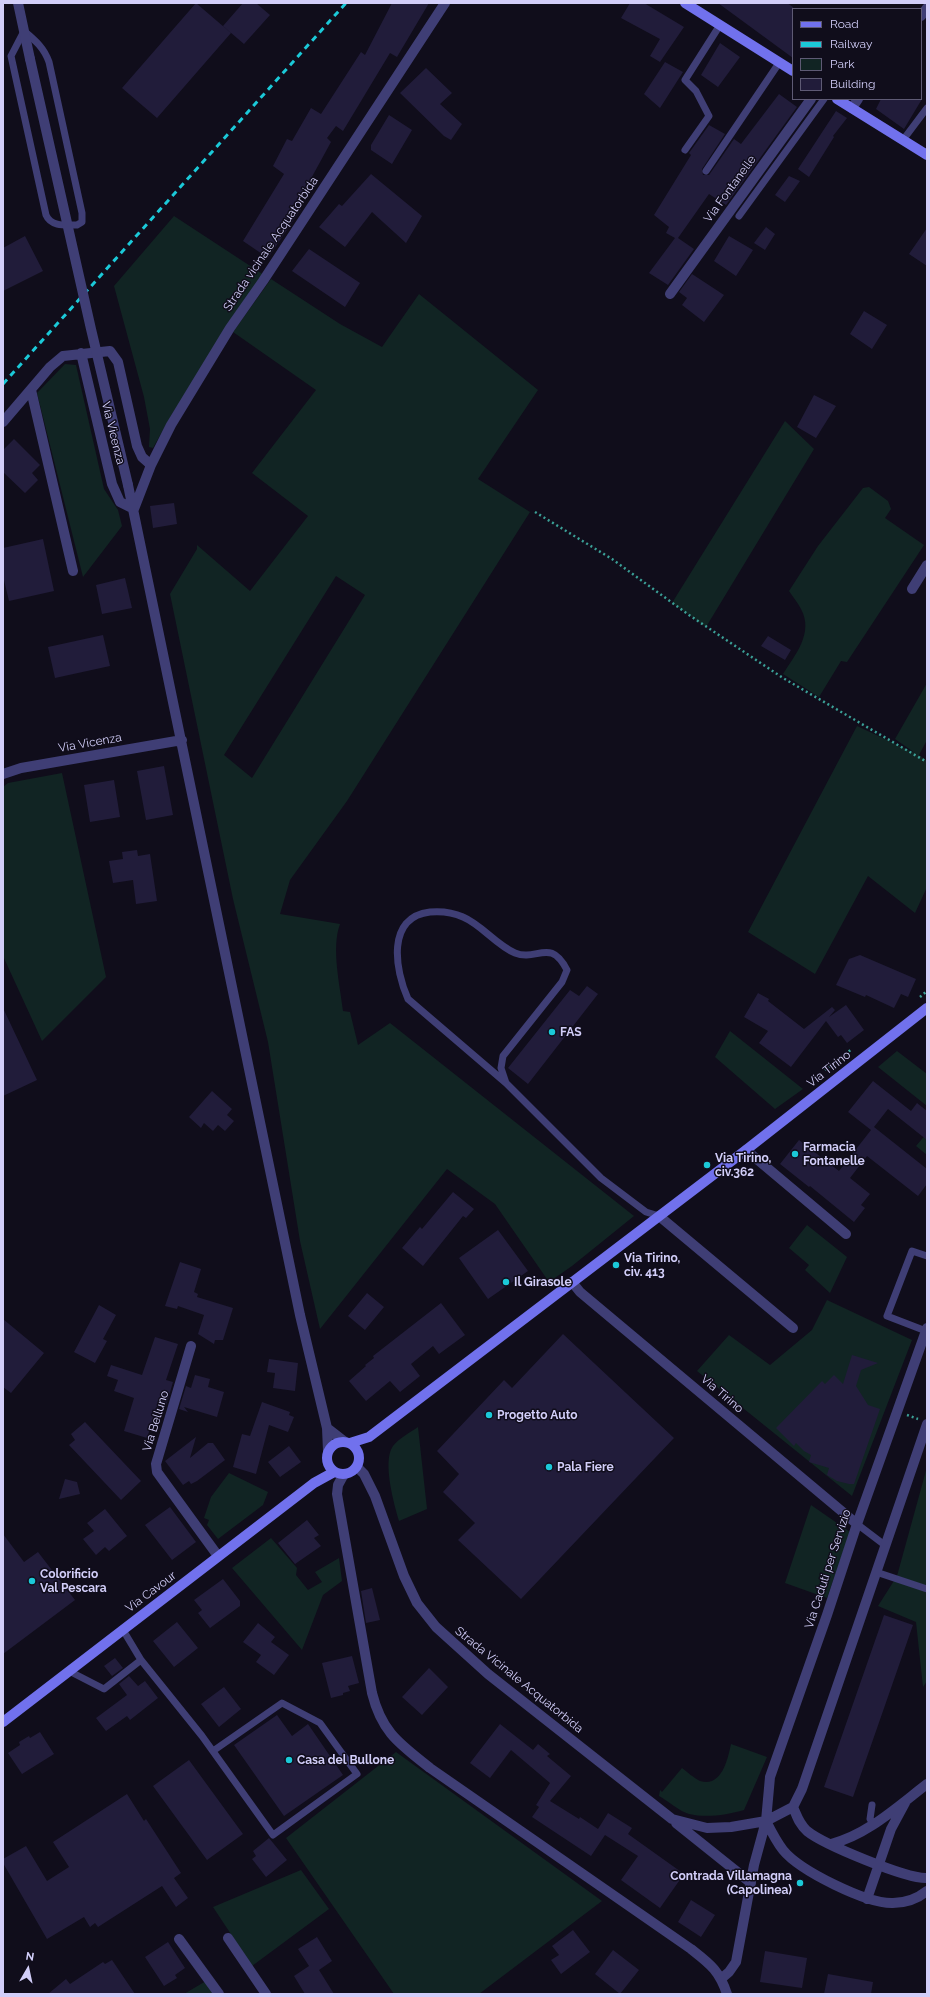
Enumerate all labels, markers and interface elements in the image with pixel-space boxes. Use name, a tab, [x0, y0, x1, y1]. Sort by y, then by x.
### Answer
legend	[792, 8, 922, 100]
text: Road	[830, 17, 859, 31]
text: Railway	[830, 37, 872, 51]
text: Park	[830, 57, 855, 71]
text: Building	[830, 77, 876, 91]
street label: Via Fontanelle	[701, 153, 759, 225]
street label: Strada vicinale Acquatorbida	[221, 174, 321, 314]
street label: Via Vicenza	[98, 400, 128, 466]
street label: Via Vicenza	[57, 730, 123, 756]
place label: FAS	[560, 1025, 582, 1039]
marker: FAS	[547, 1027, 557, 1037]
street label: Via Tirino	[804, 1048, 854, 1090]
place label: Farmacia Fontanelle	[803, 1140, 865, 1168]
marker: Farmacia Fontanelle	[790, 1149, 800, 1159]
place label: Via Tirino, civ.362	[715, 1151, 771, 1179]
marker: Via Tirino, civ.362	[702, 1160, 712, 1170]
place label: Via Tirino, civ. 413	[624, 1251, 680, 1279]
marker: Via Tirino, civ. 413	[611, 1260, 621, 1270]
place label: Il Girasole	[514, 1275, 572, 1289]
marker: Il Girasole	[501, 1277, 511, 1287]
street label: Via Tirino	[698, 1372, 746, 1416]
street label: Via Belluno	[140, 1389, 172, 1453]
place label: Progetto Auto	[497, 1408, 577, 1422]
marker: Progetto Auto	[484, 1410, 494, 1420]
place label: Pala Fiere	[557, 1460, 614, 1474]
marker: Pala Fiere	[544, 1462, 554, 1472]
street label: Via Caduti per Servizio	[802, 1508, 854, 1630]
place label: Colorificio Val Pescara	[40, 1567, 107, 1595]
street label: Via Cavour	[123, 1568, 179, 1616]
marker: Colorificio Val Pescara	[27, 1576, 37, 1586]
street label: Strada Vicinale Acquatorbida	[452, 1624, 586, 1736]
place label: Casa del Bullone	[297, 1753, 394, 1767]
marker: Casa del Bullone	[284, 1755, 294, 1765]
place label: Contrada Villamagna (Capolinea)	[670, 1869, 792, 1897]
marker: Contrada Villamagna (Capolinea)	[795, 1878, 805, 1888]
north arrow	[8, 1949, 48, 1989]
text: N	[25, 1950, 35, 1964]

